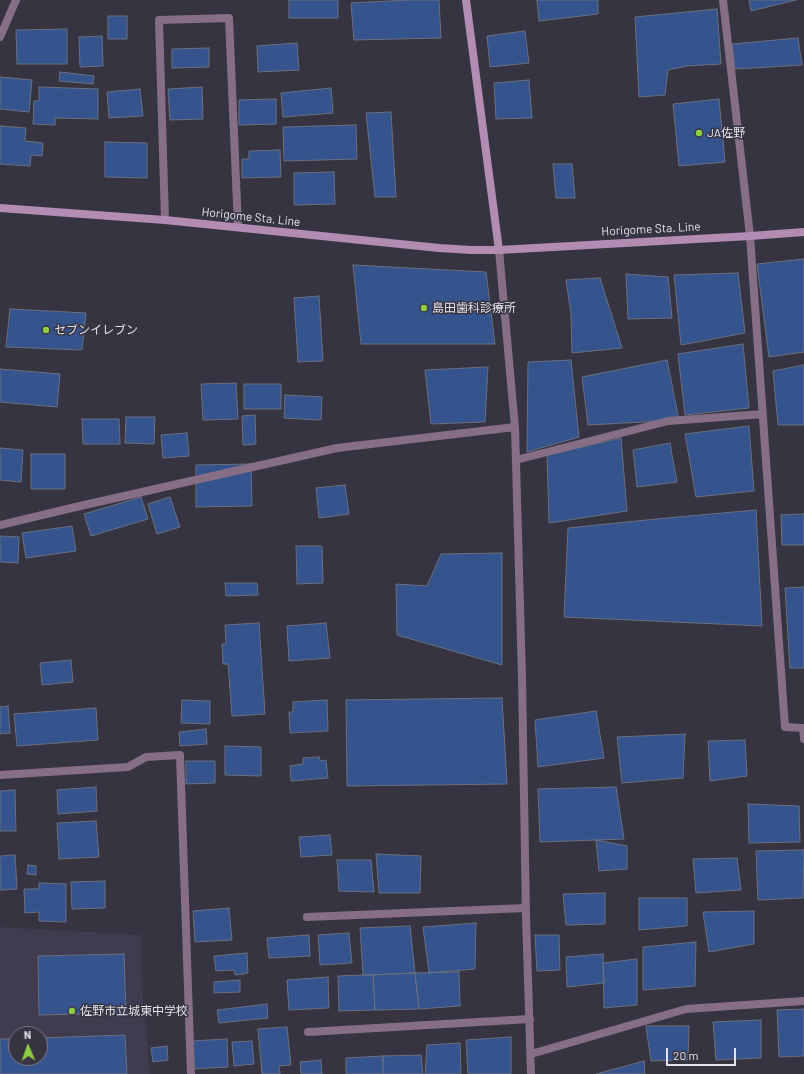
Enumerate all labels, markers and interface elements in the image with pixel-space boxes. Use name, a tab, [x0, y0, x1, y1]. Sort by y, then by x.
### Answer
place label: JA佐野	[707, 126, 745, 140]
marker: JA佐野	[694, 128, 704, 138]
street label: Horigome Sta. Line	[201, 205, 301, 229]
street label: Horigome Sta. Line	[601, 219, 701, 239]
place label: 島田歯科診療所	[432, 301, 516, 315]
marker: 島田歯科診療所	[419, 303, 429, 313]
place label: セブンイレブン	[54, 323, 138, 337]
marker: セブンイレブン	[41, 325, 51, 335]
place label: 佐野市立城東中学校	[80, 1004, 188, 1018]
marker: 佐野市立城東中学校	[67, 1006, 77, 1016]
north arrow	[8, 1026, 48, 1066]
text: N	[24, 1028, 31, 1041]
scale bar	[668, 1040, 738, 1066]
text: 20 m	[673, 1048, 699, 1062]

